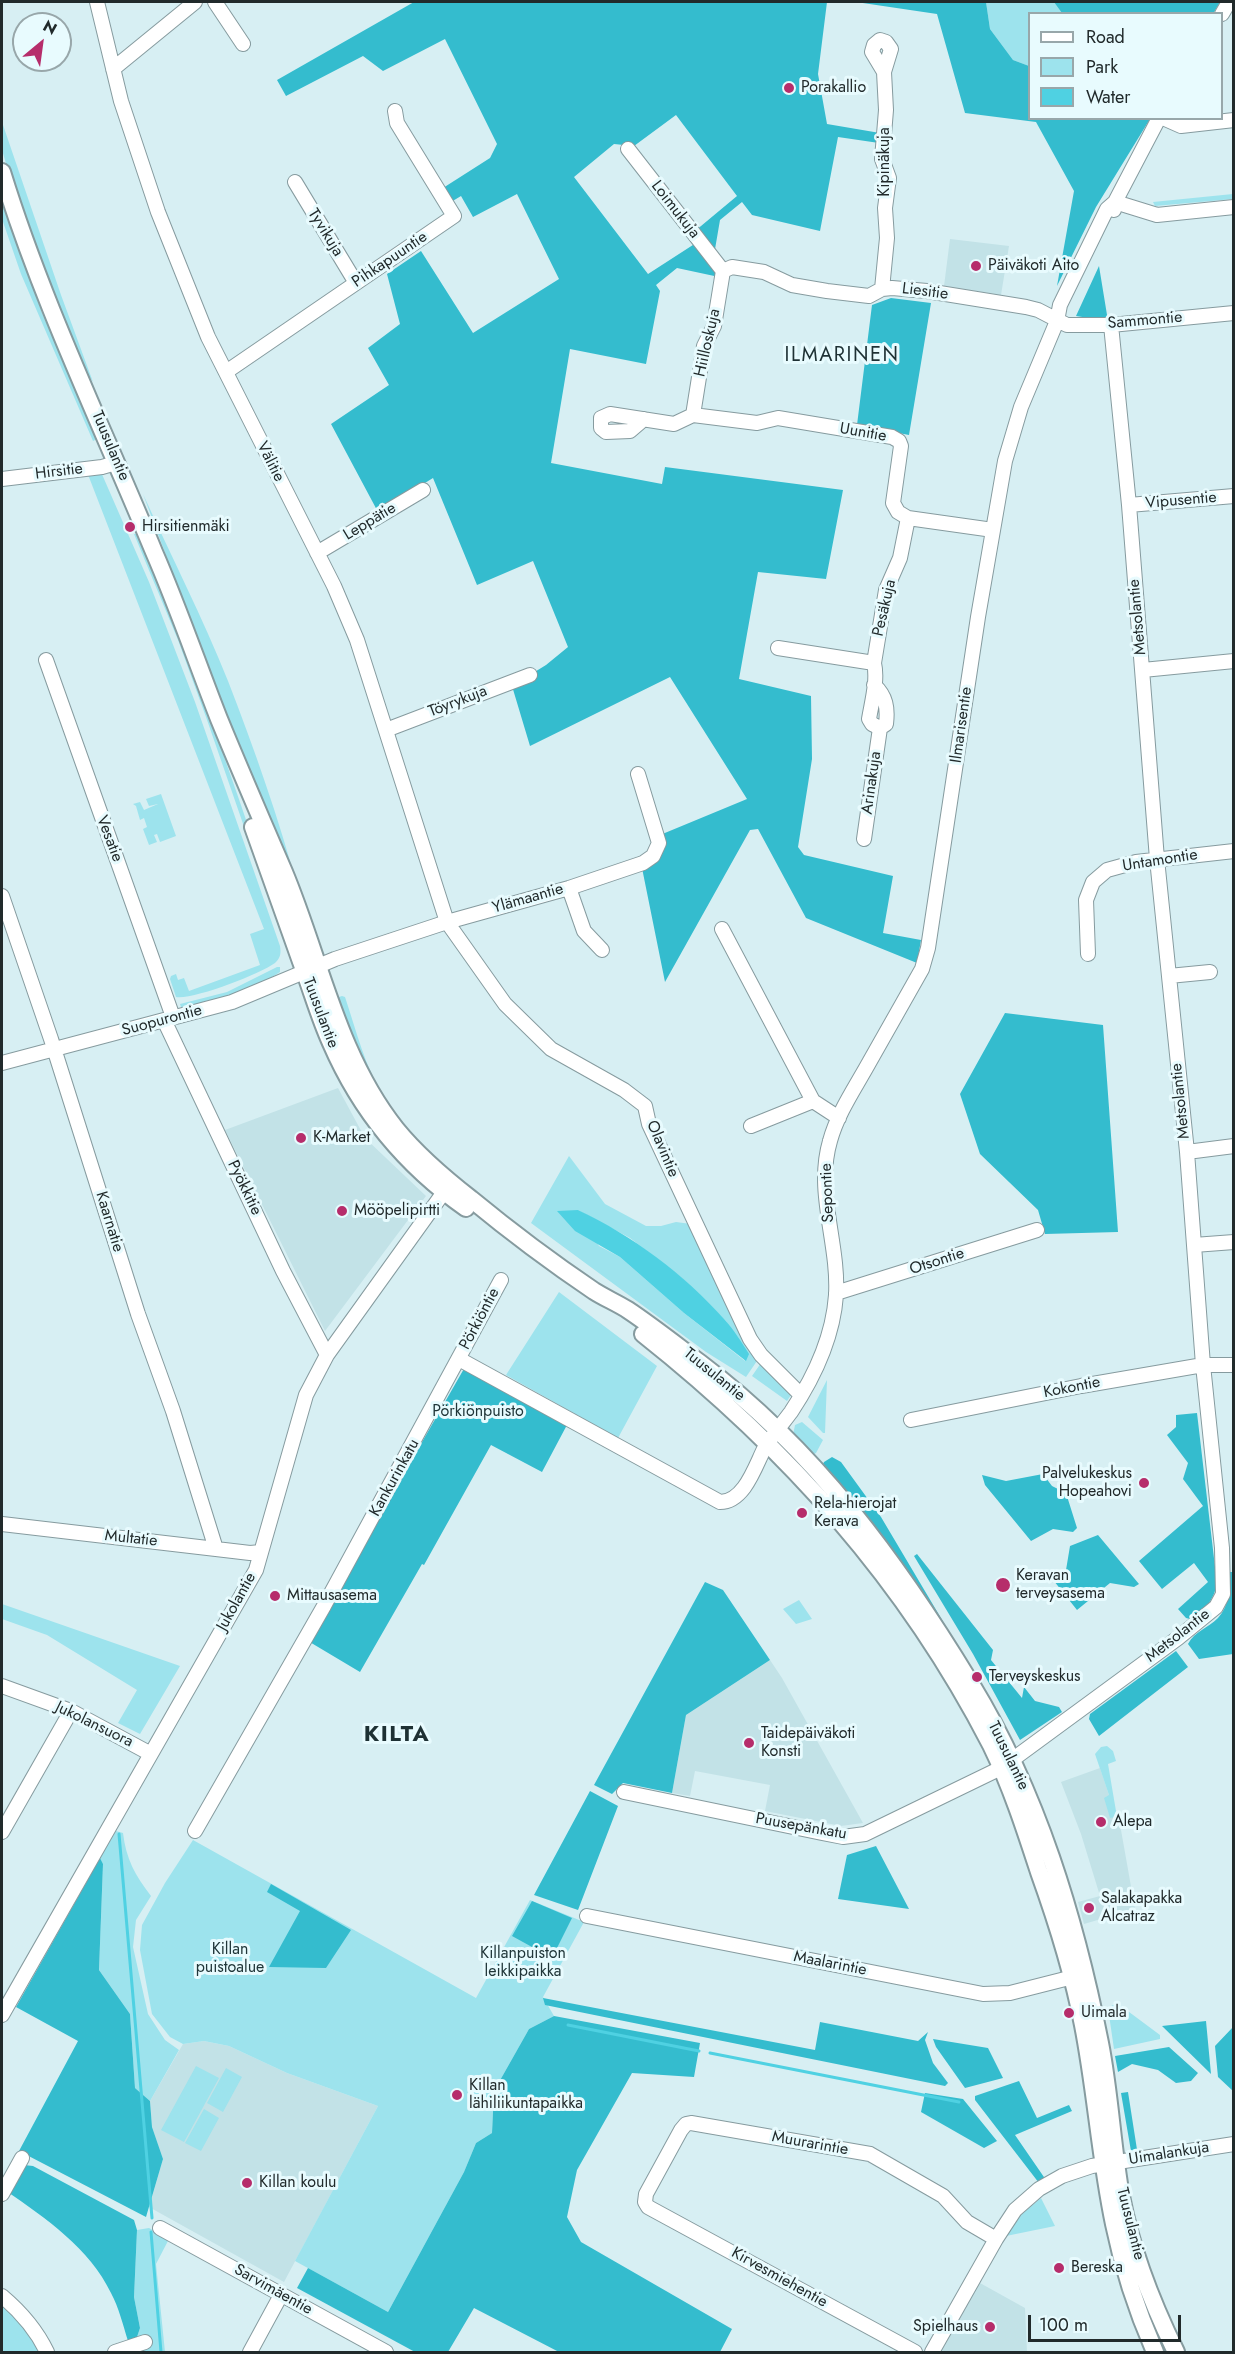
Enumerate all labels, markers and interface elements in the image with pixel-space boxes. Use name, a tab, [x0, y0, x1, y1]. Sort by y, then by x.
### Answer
north arrow	[12, 12, 72, 72]
legend	[1028, 12, 1223, 120]
text: N	[39, 14, 61, 41]
text: Road	[1086, 24, 1125, 50]
text: Park	[1086, 54, 1118, 80]
place label: Porakallio	[801, 78, 866, 98]
marker: Porakallio	[782, 81, 796, 95]
text: Water	[1086, 84, 1130, 110]
street label: Kipinäkuja	[875, 127, 895, 197]
street label: Loimukuja	[647, 177, 703, 243]
street label: Tyvikuja	[303, 206, 347, 260]
street label: Pihkapuuntie	[349, 228, 431, 292]
place label: Päiväkoti Aito	[988, 256, 1079, 276]
marker: Päiväkoti Aito	[969, 259, 983, 273]
street label: Liesitie	[901, 280, 949, 304]
street label: Hiilloskuja	[691, 307, 725, 379]
street label: Sammontie	[1107, 308, 1183, 334]
district label: ILMARINEN	[785, 344, 899, 368]
street label: Tuusulantie	[87, 408, 133, 484]
street label: Uunitie	[838, 419, 888, 447]
street label: Välitie	[252, 439, 288, 485]
street label: Hirsitie	[34, 460, 84, 484]
street label: Vipusentie	[1145, 488, 1217, 514]
street label: Leppätie	[340, 499, 400, 545]
place label: Hirsitienmäki	[142, 517, 230, 537]
marker: Hirsitienmäki	[123, 520, 137, 534]
street label: Pesäkuja	[869, 578, 901, 638]
street label: Metsolantie	[1125, 578, 1151, 656]
street label: Töyrykuja	[426, 682, 490, 722]
street label: Ilmarisentie	[947, 686, 977, 764]
street label: Arinakuja	[858, 750, 886, 816]
street label: Vesatie	[91, 813, 127, 865]
street label: Untamontie	[1121, 846, 1199, 876]
street label: Ylämaantie	[490, 880, 566, 918]
street label: Tuusulantie	[298, 975, 342, 1051]
street label: Suopurontie	[120, 1001, 204, 1041]
street label: Metsolantie	[1167, 1062, 1195, 1140]
street label: Olavintie	[641, 1118, 683, 1180]
place label: K-Market	[313, 1128, 370, 1148]
marker: K-Market	[294, 1131, 308, 1145]
street label: Pyökkitie	[222, 1157, 266, 1219]
street label: Sepontie	[817, 1163, 839, 1223]
street label: Kaarnatie	[91, 1189, 127, 1255]
place label: Mööpelipirtti	[354, 1201, 440, 1221]
marker: Mööpelipirtti	[335, 1204, 349, 1218]
street label: Otsontie	[907, 1244, 967, 1280]
street label: Pörkiöntie	[456, 1285, 504, 1353]
street label: Tuusulantie	[679, 1344, 749, 1406]
street label: Kokontie	[1042, 1373, 1102, 1403]
park label: Pörkiönpuisto	[432, 1402, 524, 1422]
street label: Kankurinkatu	[366, 1436, 424, 1520]
place label: Palvelukeskus Hopeahovi	[1042, 1464, 1132, 1502]
marker: Palvelukeskus Hopeahovi	[1137, 1476, 1151, 1490]
place label: Rela-hierojat Kerava	[814, 1494, 896, 1532]
marker: Rela-hierojat Kerava	[795, 1506, 809, 1520]
street label: Multatie	[104, 1527, 158, 1551]
place label: Keravan terveysasema	[1016, 1566, 1105, 1604]
street label: Jukolantie	[213, 1569, 261, 1635]
marker: Keravan terveysasema	[994, 1576, 1012, 1594]
place label: Mittausasema	[287, 1586, 377, 1606]
marker: Mittausasema	[268, 1589, 282, 1603]
street label: Metsolantie	[1142, 1605, 1214, 1667]
place label: Terveyskeskus	[989, 1667, 1081, 1687]
marker: Terveyskeskus	[970, 1670, 984, 1684]
street label: Jukolansuora	[52, 1698, 136, 1752]
street label: Tuusulantie	[983, 1719, 1033, 1793]
district label: KILTA	[364, 1723, 430, 1749]
place label: Taidepäiväkoti Konsti	[761, 1724, 855, 1762]
marker: Taidepäiväkoti Konsti	[742, 1736, 756, 1750]
street label: Puusepänkatu	[754, 1810, 848, 1844]
place label: Alepa	[1113, 1812, 1152, 1832]
marker: Alepa	[1094, 1815, 1108, 1829]
place label: Salakapakka Alcatraz	[1101, 1889, 1182, 1927]
marker: Salakapakka Alcatraz	[1082, 1901, 1096, 1915]
park label: Killan puistoalue	[196, 1940, 264, 1978]
park label: Killanpuiston leikkipaikka	[480, 1944, 566, 1982]
street label: Maalarintie	[792, 1948, 868, 1980]
place label: Uimala	[1081, 2003, 1127, 2023]
marker: Uimala	[1062, 2006, 1076, 2020]
place label: Killan lähiliikuntapaikka	[469, 2076, 583, 2114]
marker: Killan lähiliikuntapaikka	[450, 2088, 464, 2102]
street label: Muurarintie	[770, 2128, 850, 2160]
street label: Uimalankuja	[1127, 2138, 1211, 2170]
place label: Killan koulu	[259, 2173, 336, 2193]
marker: Killan koulu	[240, 2176, 254, 2190]
street label: Tuusulantie	[1112, 2186, 1148, 2262]
street label: Kirvesmiehentie	[728, 2244, 830, 2312]
place label: Bereska	[1071, 2258, 1123, 2278]
street label: Sarvimäentie	[230, 2261, 316, 2319]
marker: Bereska	[1052, 2261, 1066, 2275]
scale bar	[1031, 2303, 1184, 2341]
text: 100 m	[1039, 2312, 1088, 2338]
place label: Spielhaus	[913, 2317, 978, 2337]
marker: Spielhaus	[983, 2320, 997, 2334]

